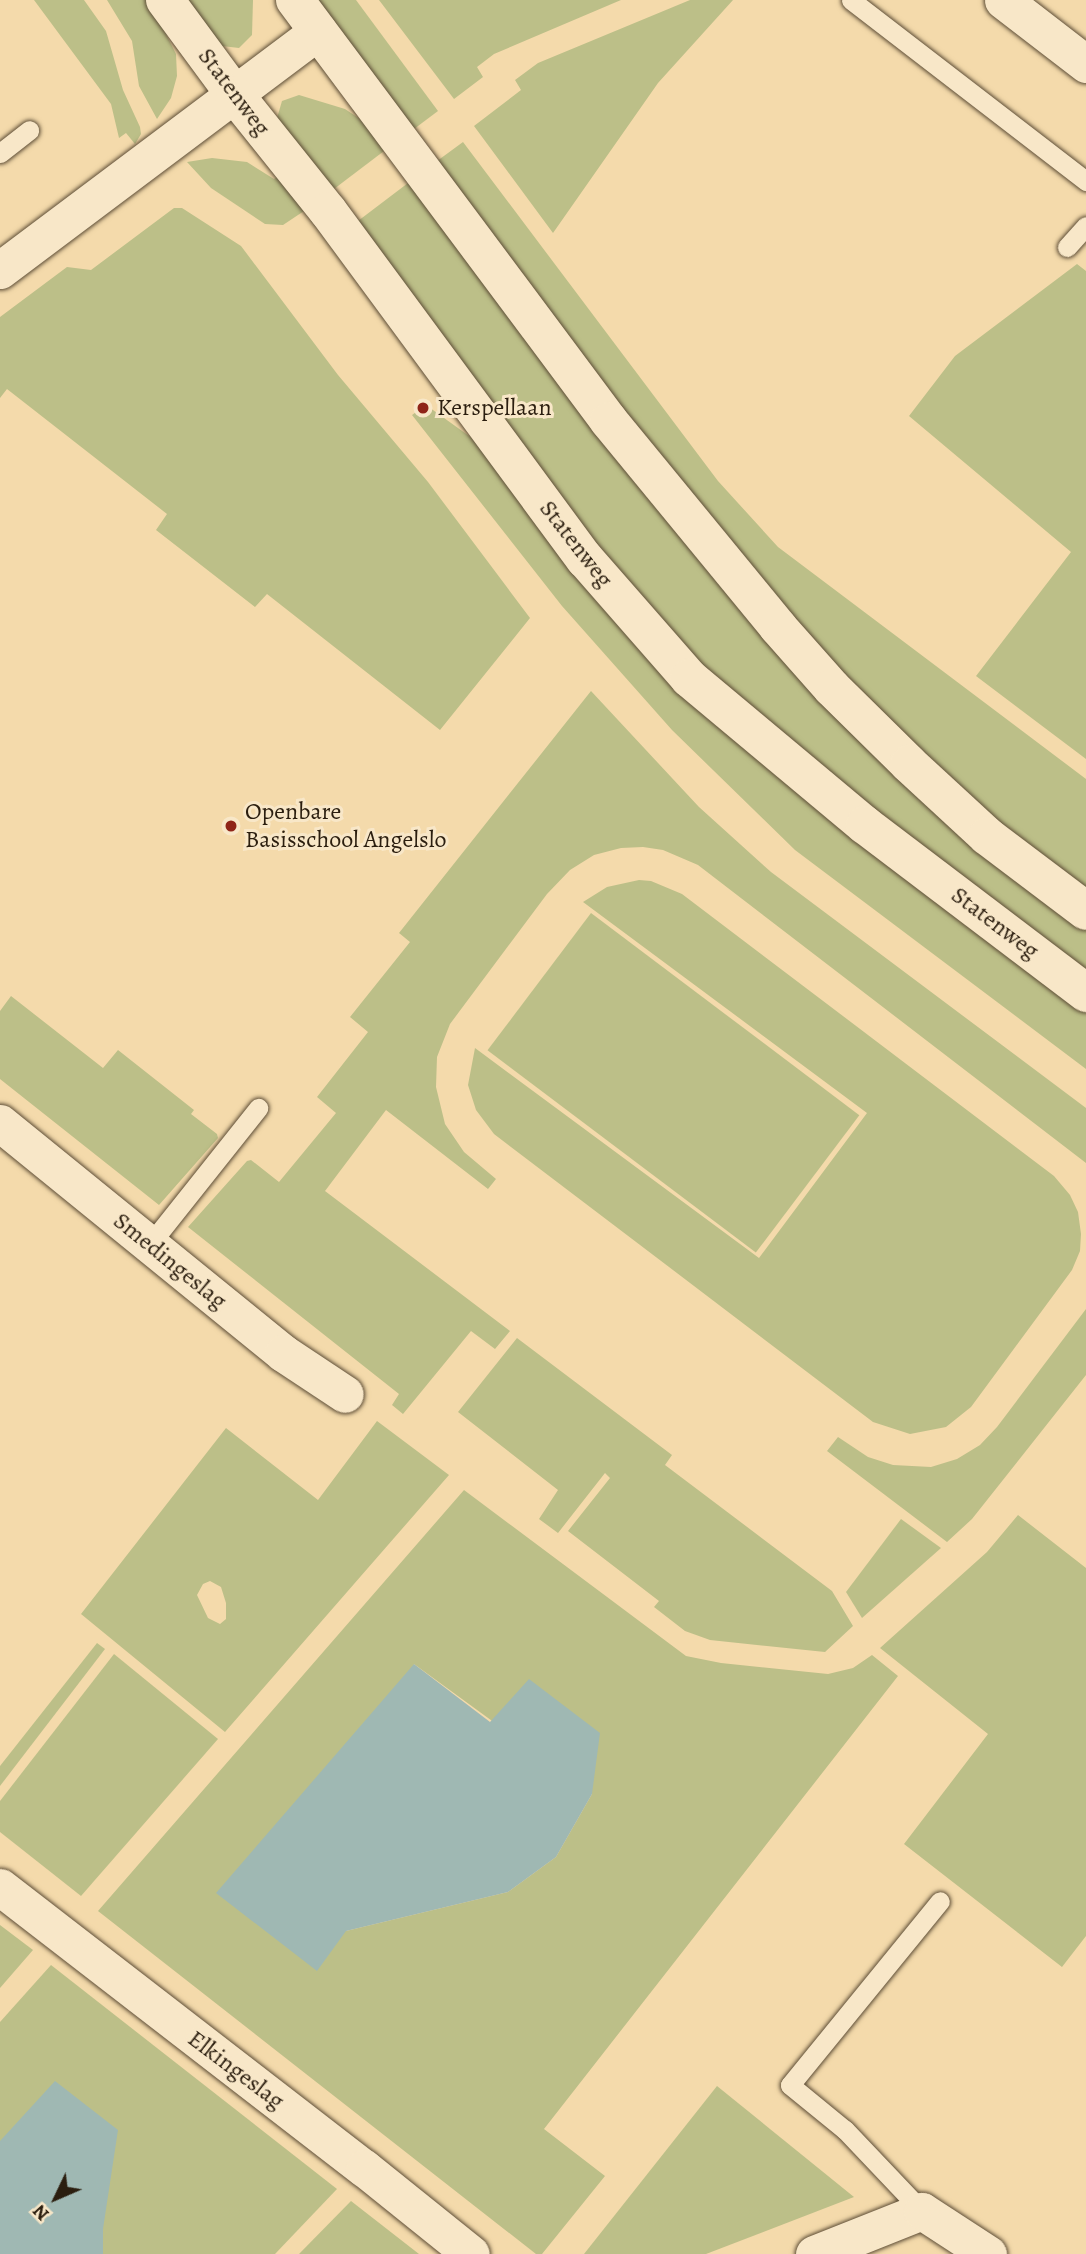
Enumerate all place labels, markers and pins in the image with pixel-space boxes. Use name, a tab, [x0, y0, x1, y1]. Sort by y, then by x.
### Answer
place label: Kerspellaan	[437, 394, 552, 422]
marker: Kerspellaan	[415, 400, 431, 416]
place label: Openbare Basisschool Angelslo	[245, 798, 447, 854]
marker: Openbare Basisschool Angelslo	[223, 818, 239, 834]

